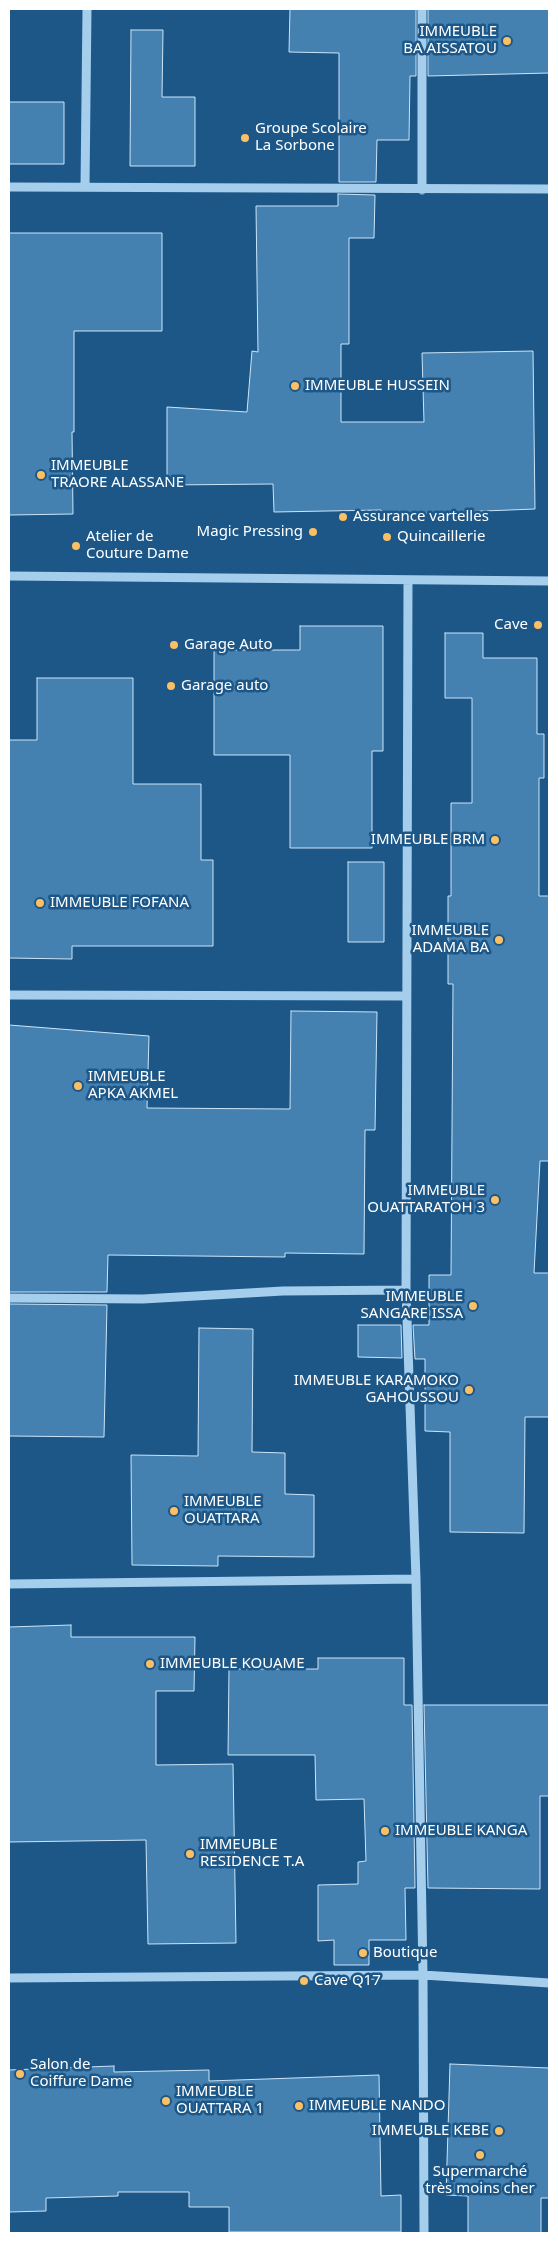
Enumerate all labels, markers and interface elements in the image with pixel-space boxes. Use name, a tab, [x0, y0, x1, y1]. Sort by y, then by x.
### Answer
place label: IMMEUBLE BA AISSATOU	[403, 23, 497, 58]
marker: IMMEUBLE BA AISSATOU	[501, 35, 513, 47]
place label: Groupe Scolaire La Sorbone	[255, 120, 367, 155]
marker: Groupe Scolaire La Sorbone	[239, 132, 251, 144]
place label: IMMEUBLE HUSSEIN	[305, 377, 450, 395]
marker: IMMEUBLE HUSSEIN	[289, 380, 301, 392]
place label: IMMEUBLE TRAORE ALASSANE	[51, 457, 184, 492]
marker: IMMEUBLE TRAORE ALASSANE	[35, 469, 47, 481]
place label: Assurance vartelles	[353, 508, 489, 526]
marker: Assurance vartelles	[337, 511, 349, 523]
place label: Magic Pressing	[197, 523, 303, 541]
marker: Magic Pressing	[307, 526, 319, 538]
place label: Atelier de Couture Dame	[86, 528, 189, 563]
place label: Quincaillerie	[397, 528, 485, 546]
marker: Quincaillerie	[381, 531, 393, 543]
marker: Atelier de Couture Dame	[70, 540, 82, 552]
place label: Cave	[494, 616, 528, 634]
marker: Cave	[532, 619, 544, 631]
place label: Garage Auto	[184, 636, 273, 654]
marker: Garage Auto	[168, 639, 180, 651]
place label: Garage auto	[181, 677, 268, 695]
marker: Garage auto	[165, 680, 177, 692]
place label: IMMEUBLE BRM	[371, 831, 485, 849]
marker: IMMEUBLE BRM	[489, 834, 501, 846]
place label: IMMEUBLE FOFANA	[50, 894, 189, 912]
marker: IMMEUBLE FOFANA	[34, 897, 46, 909]
place label: IMMEUBLE ADAMA BA	[411, 922, 489, 957]
marker: IMMEUBLE ADAMA BA	[493, 934, 505, 946]
place label: IMMEUBLE APKA AKMEL	[88, 1068, 178, 1103]
marker: IMMEUBLE APKA AKMEL	[72, 1080, 84, 1092]
place label: IMMEUBLE OUATTARATOH 3	[367, 1182, 485, 1217]
marker: IMMEUBLE OUATTARATOH 3	[489, 1194, 501, 1206]
place label: IMMEUBLE SANGARE ISSA	[361, 1288, 463, 1323]
marker: IMMEUBLE SANGARE ISSA	[467, 1300, 479, 1312]
place label: IMMEUBLE KARAMOKO GAHOUSSOU	[294, 1372, 459, 1407]
marker: IMMEUBLE KARAMOKO GAHOUSSOU	[463, 1384, 475, 1396]
place label: IMMEUBLE OUATTARA	[184, 1493, 262, 1528]
marker: IMMEUBLE OUATTARA	[168, 1505, 180, 1517]
place label: IMMEUBLE KOUAME	[160, 1655, 304, 1673]
marker: IMMEUBLE KOUAME	[144, 1658, 156, 1670]
place label: IMMEUBLE KANGA	[395, 1822, 527, 1840]
marker: IMMEUBLE KANGA	[379, 1825, 391, 1837]
place label: IMMEUBLE RESIDENCE T.A	[200, 1836, 304, 1871]
marker: IMMEUBLE RESIDENCE T.A	[184, 1848, 196, 1860]
place label: Boutique	[373, 1944, 437, 1962]
marker: Boutique	[357, 1947, 369, 1959]
place label: Cave Q17	[314, 1972, 381, 1990]
marker: Cave Q17	[298, 1975, 310, 1987]
place label: Salon de Coiffure Dame	[30, 2056, 132, 2091]
marker: Salon de Coiffure Dame	[14, 2068, 26, 2080]
place label: IMMEUBLE OUATTARA 1	[176, 2083, 264, 2118]
marker: IMMEUBLE OUATTARA 1	[160, 2095, 172, 2107]
place label: IMMEUBLE NANDO	[309, 2097, 445, 2115]
marker: IMMEUBLE NANDO	[293, 2100, 305, 2112]
place label: IMMEUBLE KEBE	[372, 2122, 489, 2140]
marker: IMMEUBLE KEBE	[493, 2125, 505, 2137]
marker: Supermarché très moins cher	[474, 2149, 486, 2161]
place label: Supermarché très moins cher	[425, 2163, 535, 2198]

